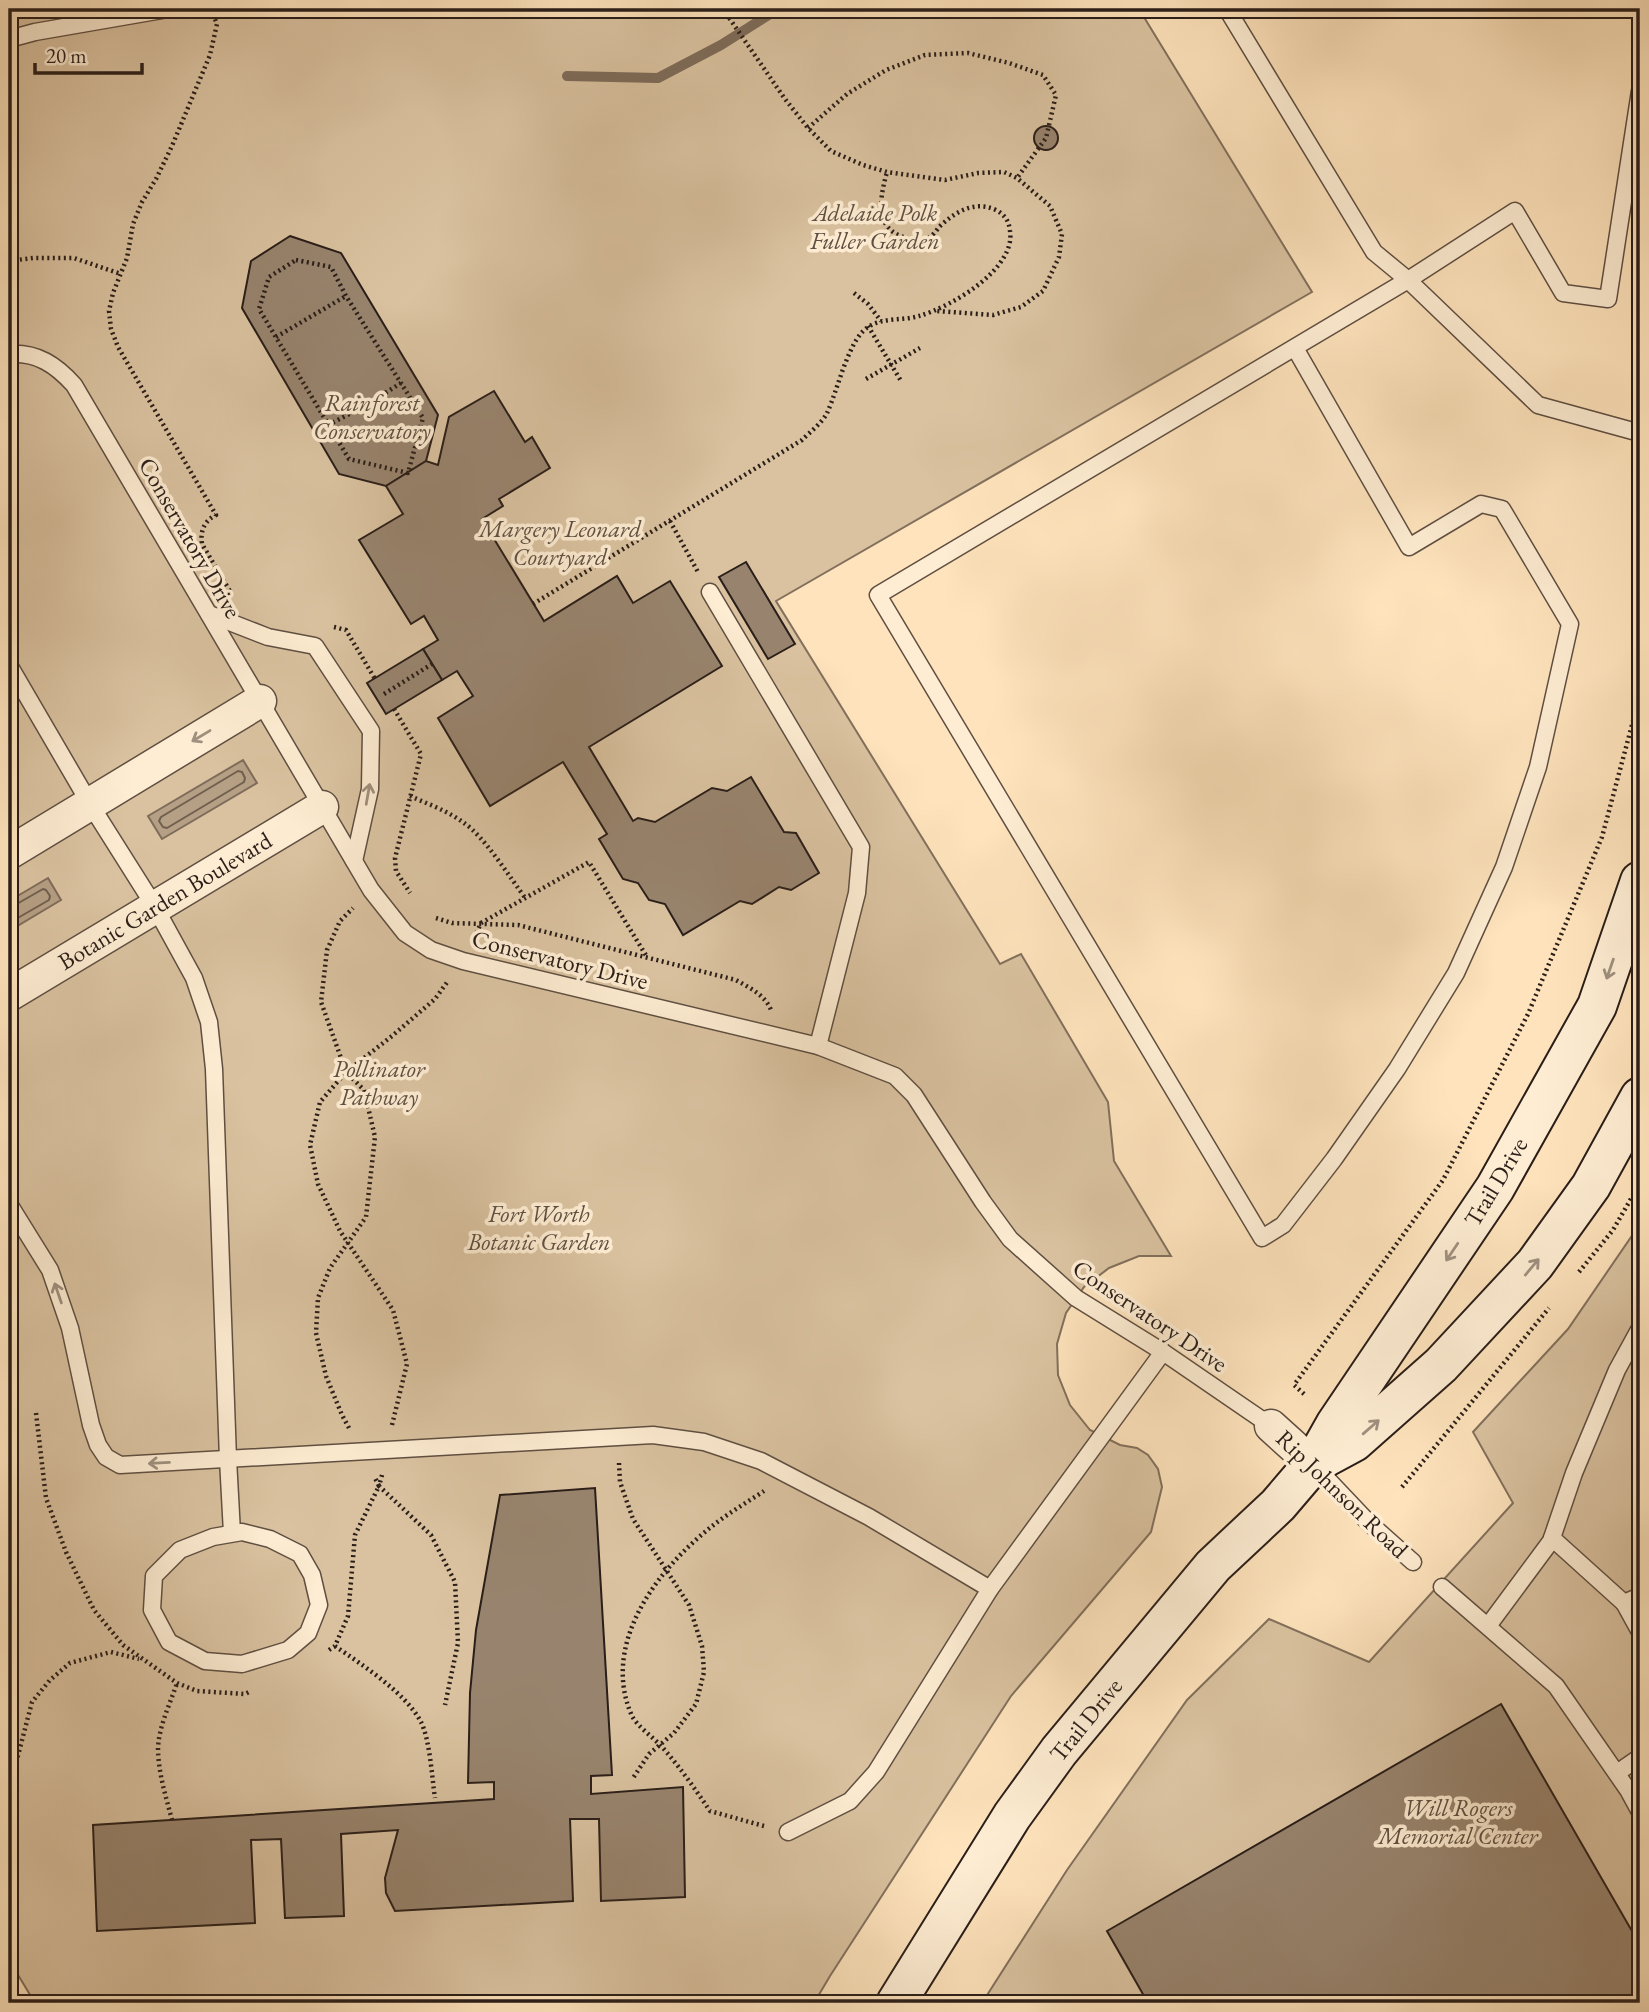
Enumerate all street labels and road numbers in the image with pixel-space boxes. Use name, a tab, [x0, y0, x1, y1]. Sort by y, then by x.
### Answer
street label: Conservatory Drive	[132, 452, 249, 624]
street label: Botanic Garden Boulevard	[52, 824, 278, 977]
street label: Conservatory Drive	[469, 923, 651, 996]
street label: Trail Drive	[1457, 1131, 1534, 1232]
street label: Conservatory Drive	[1067, 1252, 1234, 1379]
street label: Rip Johnson Road	[1270, 1423, 1416, 1565]
street label: Trail Drive	[1042, 1671, 1129, 1768]

